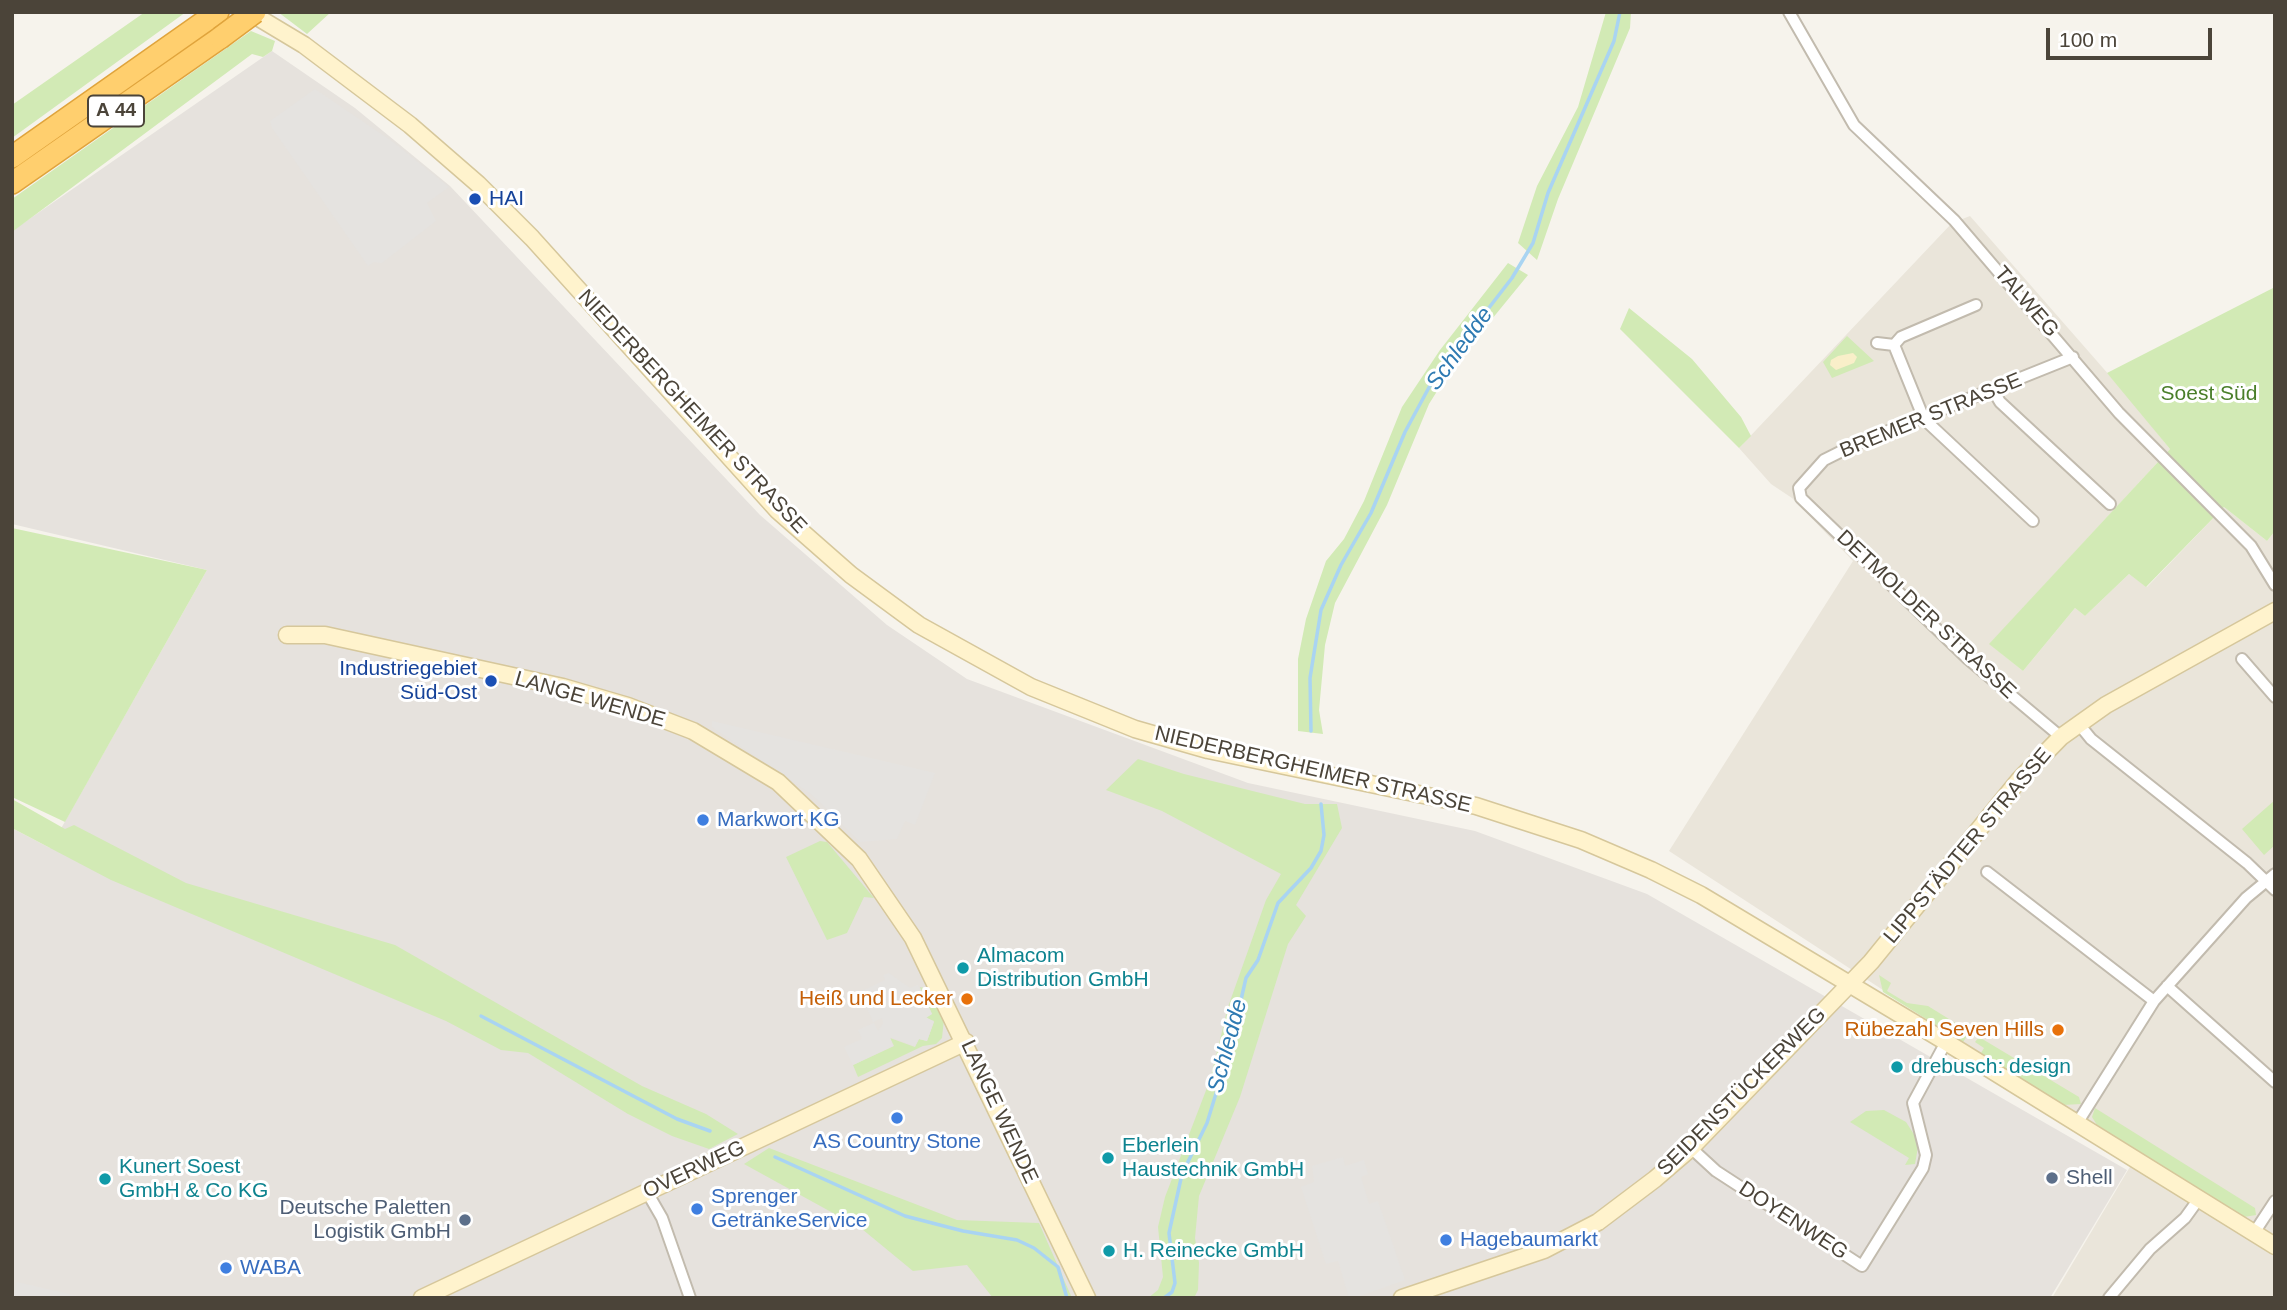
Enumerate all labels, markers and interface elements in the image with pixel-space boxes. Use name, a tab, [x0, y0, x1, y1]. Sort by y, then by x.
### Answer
scale bar	[2049, 14, 2215, 58]
text: 100 m	[2059, 28, 2117, 51]
road number: A 44	[88, 96, 144, 127]
place label: HAI	[489, 186, 524, 212]
marker: HAI	[467, 191, 483, 207]
street label: TALWEG	[1988, 261, 2064, 343]
street label: NIEDERBERGHEIMER STRASSE	[572, 285, 812, 539]
water label: Schledde	[1421, 302, 1499, 396]
street label: BREMER STRASSE	[1836, 368, 2026, 464]
park label: Soest Süd	[2161, 381, 2257, 407]
street label: DETMOLDER STRASSE	[1831, 525, 2021, 705]
place label: Industriegebiet Süd-Ost	[339, 656, 477, 706]
street label: LANGE WENDE	[512, 666, 668, 734]
marker: Industriegebiet Süd-Ost	[483, 673, 499, 689]
street label: NIEDERBERGHEIMER STRASSE	[1152, 721, 1474, 819]
street label: LIPPSTÄDTER STRASSE	[1879, 743, 2057, 949]
place label: Markwort KG	[717, 807, 840, 833]
marker: Markwort KG	[695, 812, 711, 828]
place label: Almacom Distribution GmbH	[977, 943, 1149, 993]
marker: Almacom Distribution GmbH	[955, 960, 971, 976]
place label: Heiß und Lecker	[799, 986, 953, 1012]
marker: Heiß und Lecker	[959, 991, 975, 1007]
water label: Schledde	[1202, 996, 1254, 1096]
street label: SEIDENSTÜCKERWEG	[1652, 1002, 1832, 1182]
place label: Rübezahl Seven Hills	[1844, 1017, 2044, 1043]
marker: Rübezahl Seven Hills	[2050, 1022, 2066, 1038]
street label: LANGE WENDE	[955, 1036, 1043, 1188]
place label: drebusch: design	[1911, 1054, 2071, 1080]
marker: drebusch: design	[1889, 1059, 1905, 1075]
marker: AS Country Stone	[889, 1110, 905, 1126]
place label: AS Country Stone	[813, 1129, 981, 1155]
place label: Eberlein Haustechnik GmbH	[1122, 1133, 1304, 1183]
street label: OVERWEG	[639, 1135, 749, 1205]
marker: Eberlein Haustechnik GmbH	[1100, 1150, 1116, 1166]
place label: Kunert Soest GmbH & Co KG	[119, 1154, 268, 1204]
place label: Shell	[2066, 1165, 2113, 1191]
marker: Shell	[2044, 1170, 2060, 1186]
marker: Kunert Soest GmbH & Co KG	[97, 1171, 113, 1187]
street label: DOYENWEG	[1734, 1176, 1852, 1266]
place label: Sprenger GetränkeService	[711, 1184, 867, 1234]
place label: Deutsche Paletten Logistik GmbH	[279, 1195, 451, 1245]
marker: Sprenger GetränkeService	[689, 1201, 705, 1217]
marker: Deutsche Paletten Logistik GmbH	[457, 1212, 473, 1228]
place label: Hagebaumarkt	[1460, 1227, 1598, 1253]
marker: Hagebaumarkt	[1438, 1232, 1454, 1248]
place label: H. Reinecke GmbH	[1123, 1238, 1304, 1264]
marker: H. Reinecke GmbH	[1101, 1243, 1117, 1259]
place label: WABA	[240, 1255, 301, 1281]
marker: WABA	[218, 1260, 234, 1276]

